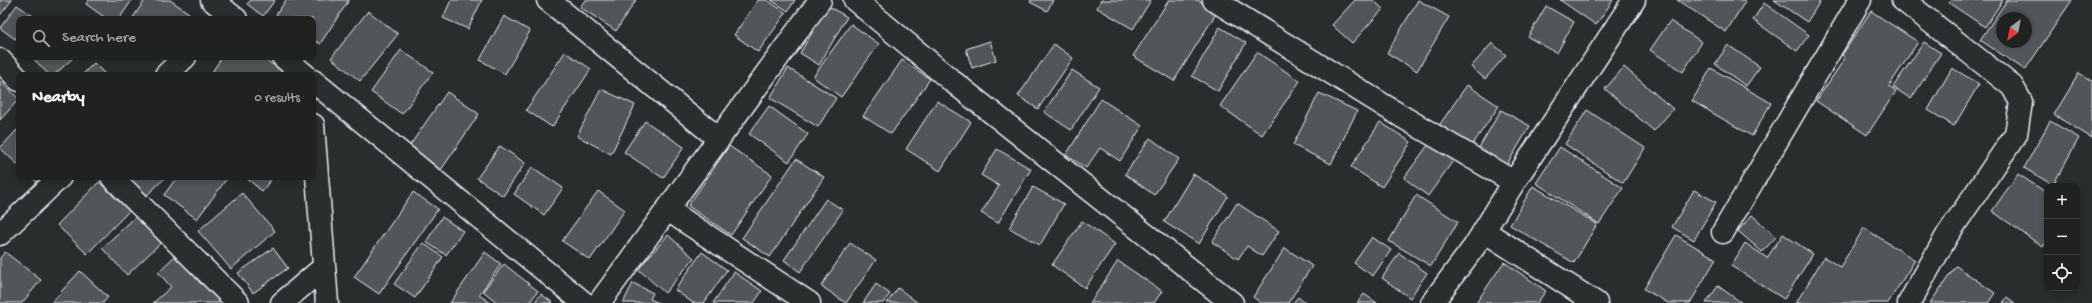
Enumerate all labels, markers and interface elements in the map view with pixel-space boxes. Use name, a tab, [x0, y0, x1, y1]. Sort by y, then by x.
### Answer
north arrow	[1996, 12, 2032, 48]
search box	[16, 16, 316, 60]
icon: search	[30, 27, 52, 49]
text: Search here	[62, 29, 136, 47]
text: Nearby	[32, 88, 85, 108]
text: 0 results	[254, 91, 300, 106]
map controls	[2044, 183, 2080, 291]
button: +	[2044, 183, 2080, 219]
button: −	[2044, 219, 2080, 255]
button: locate	[2044, 255, 2080, 291]

